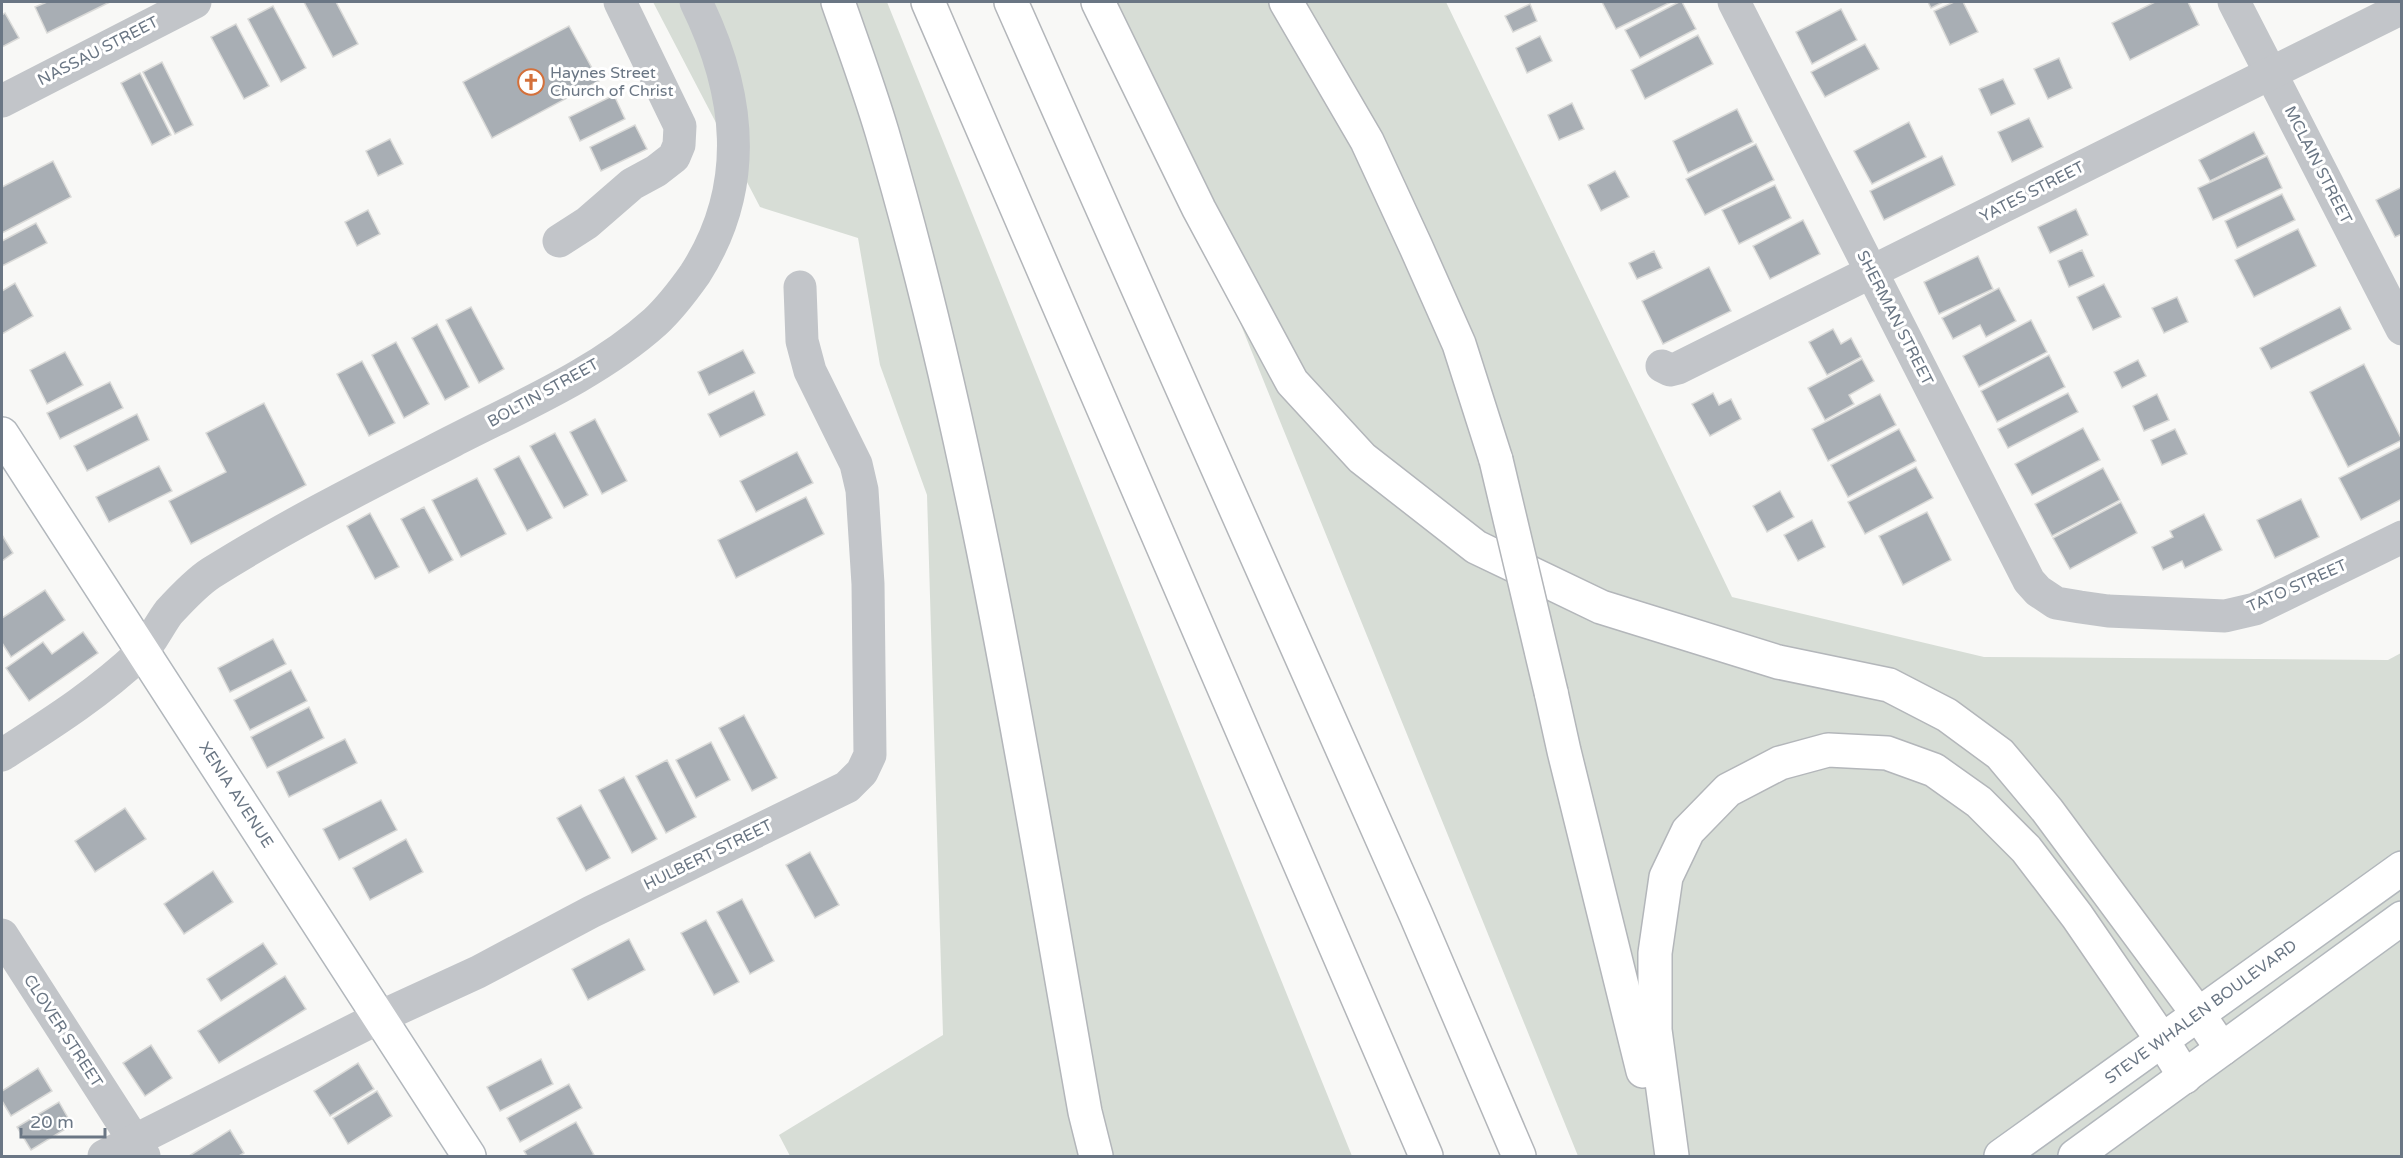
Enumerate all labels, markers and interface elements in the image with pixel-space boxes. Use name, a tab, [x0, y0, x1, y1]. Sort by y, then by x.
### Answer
street label: NASSAU STREET	[34, 12, 162, 90]
place label: Haynes Street Church of Christ	[550, 63, 674, 101]
church icon: Haynes Street Church of Christ	[516, 67, 546, 97]
street label: MCLAIN STREET	[2280, 103, 2356, 227]
street label: YATES STREET	[1976, 157, 2088, 227]
street label: SHERMAN STREET	[1852, 247, 1938, 389]
street label: BOLTIN STREET	[484, 354, 602, 432]
street label: TATO STREET	[2244, 555, 2350, 617]
street label: XENIA AVENUE	[194, 738, 278, 852]
street label: HULBERT STREET	[640, 815, 776, 895]
street label: STEVE WHALEN BOULEVARD	[2101, 936, 2301, 1088]
street label: CLOVER STREET	[19, 971, 107, 1091]
scale bar	[21, 1101, 105, 1139]
text: 20 m	[30, 1111, 74, 1133]

